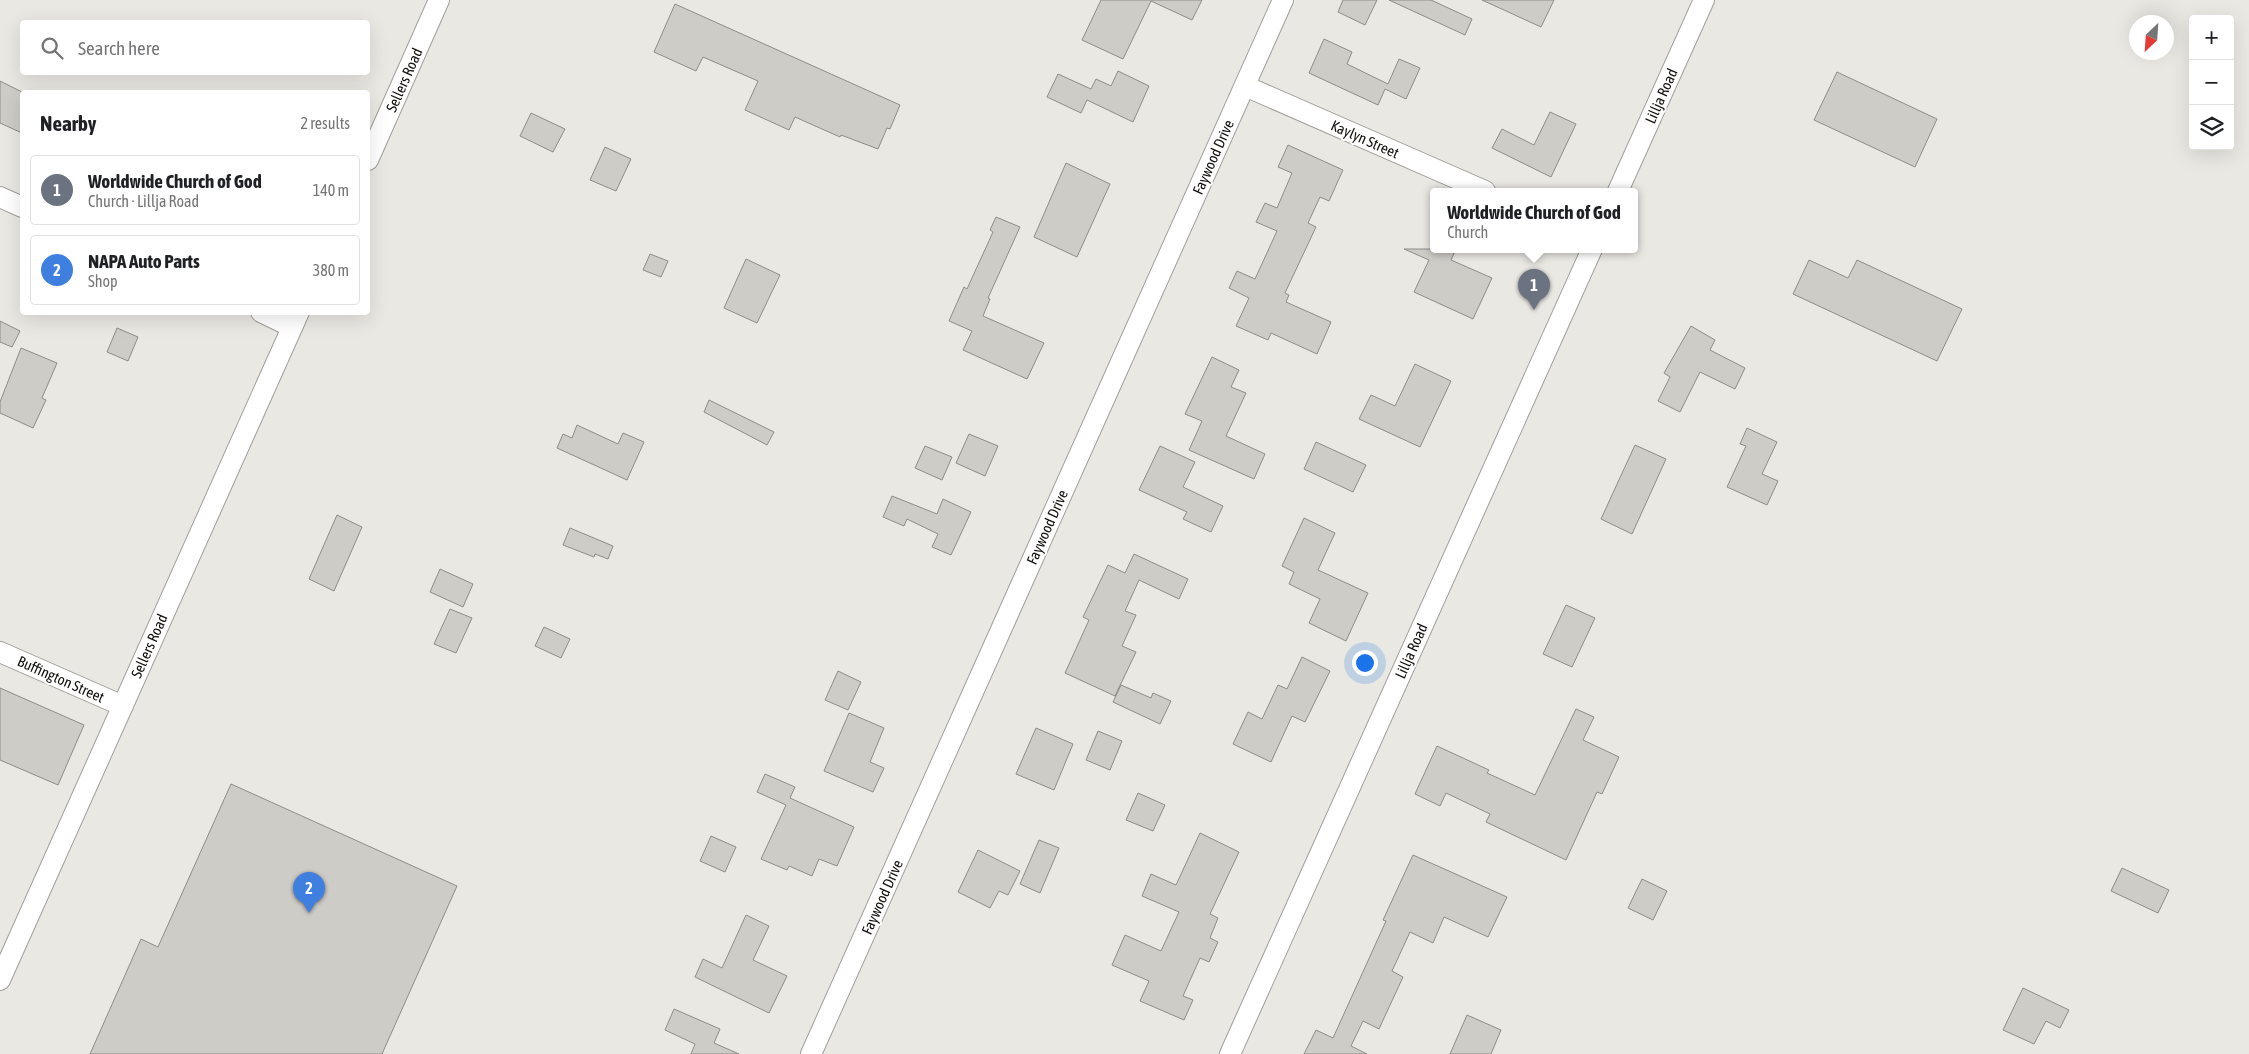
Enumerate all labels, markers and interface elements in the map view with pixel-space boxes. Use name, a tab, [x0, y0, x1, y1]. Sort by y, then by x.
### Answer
north arrow	[2129, 15, 2174, 60]
map controls	[2189, 15, 2234, 150]
button: +	[2189, 15, 2234, 60]
search box	[20, 20, 370, 75]
icon: search	[38, 34, 66, 62]
text: Search here	[78, 37, 160, 59]
street label: Sellers Road	[382, 45, 426, 115]
button: −	[2189, 60, 2234, 105]
street label: Lillja Road	[1641, 66, 1681, 126]
button: layers	[2189, 105, 2234, 150]
text: Nearby	[40, 111, 96, 135]
text: 2 results	[300, 114, 350, 132]
street label: Faywood Drive	[1189, 117, 1237, 197]
street label: Kaylyn Street	[1328, 117, 1402, 161]
text: Worldwide Church of God	[88, 170, 262, 192]
text: 1	[53, 181, 61, 199]
text: 140 m	[313, 181, 349, 199]
popup	[1430, 188, 1638, 253]
text: Church · Lillja Road	[88, 192, 199, 210]
text: Worldwide Church of God	[1447, 201, 1621, 223]
text: Church	[1447, 223, 1488, 241]
text: NAPA Auto Parts	[88, 250, 200, 272]
text: 2	[53, 261, 61, 279]
text: 380 m	[313, 261, 349, 279]
pin: 1	[1518, 269, 1550, 310]
text: Shop	[88, 272, 118, 290]
street label: Faywood Drive	[1023, 487, 1071, 567]
street label: Sellers Road	[127, 611, 171, 681]
street label: Lillja Road	[1391, 621, 1431, 681]
your location	[1352, 650, 1378, 676]
street label: Buffington Street	[15, 652, 107, 706]
street label: Faywood Drive	[858, 857, 906, 937]
pin: 2	[293, 872, 325, 913]

